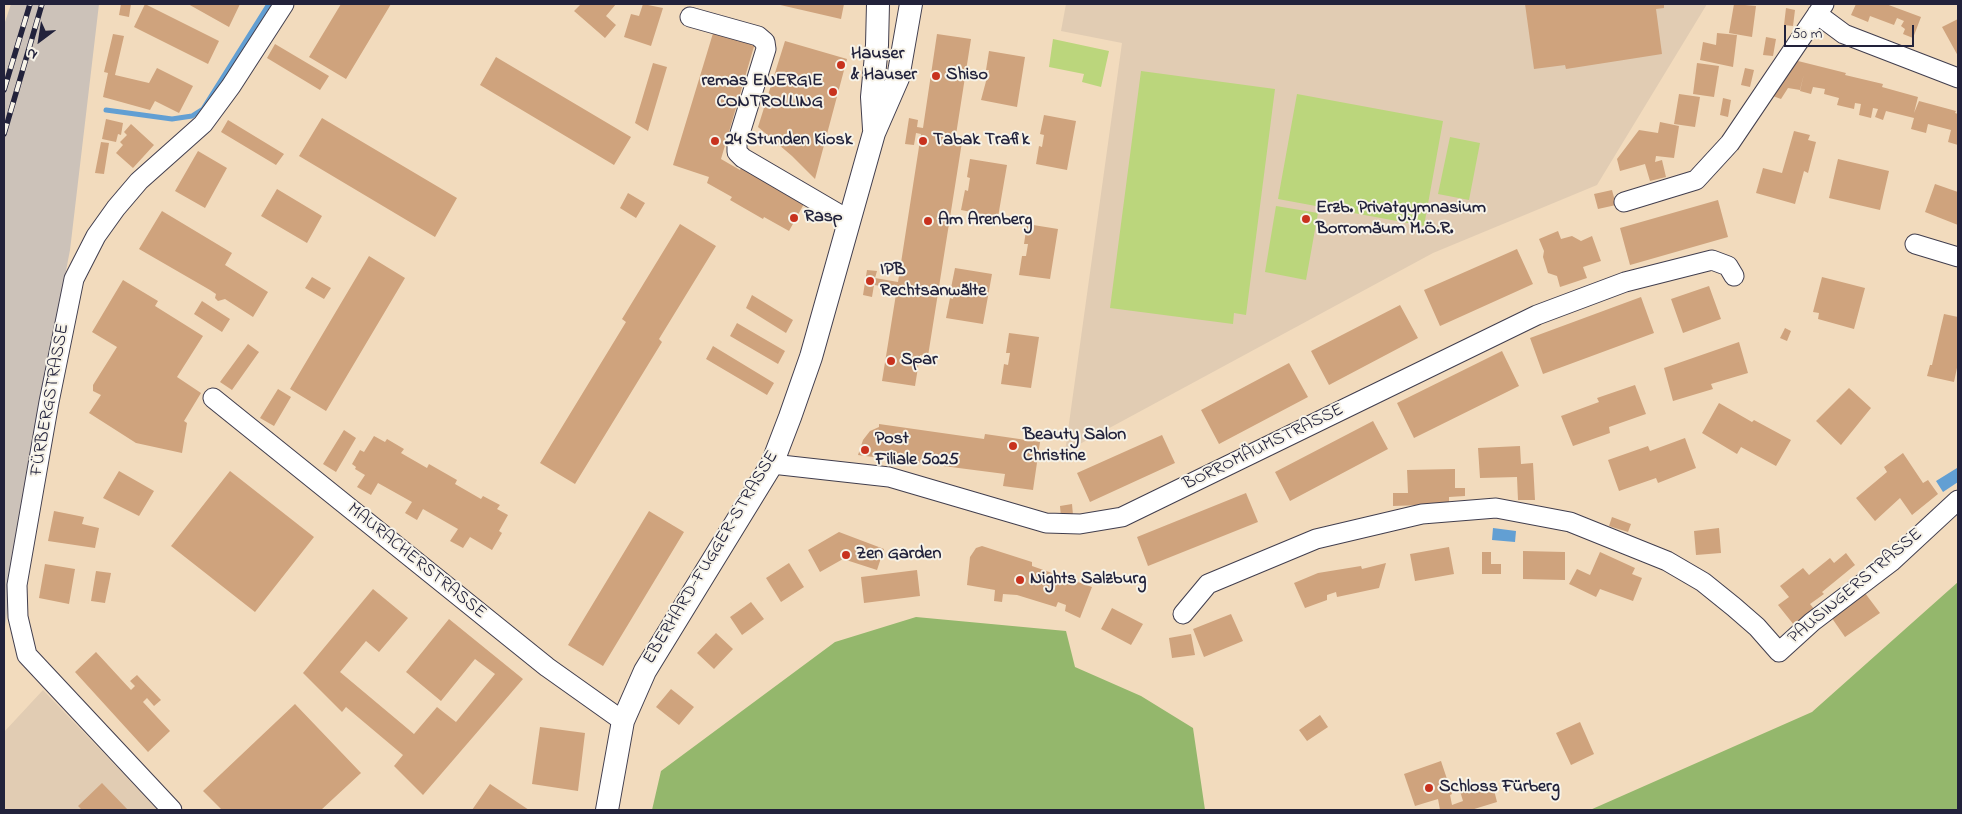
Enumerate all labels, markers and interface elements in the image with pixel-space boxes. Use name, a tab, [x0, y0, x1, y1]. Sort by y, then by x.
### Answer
north arrow	[15, 15, 65, 65]
scale bar	[1787, 15, 1917, 47]
text: 50 m	[1792, 23, 1822, 45]
text: N	[23, 42, 41, 65]
place label: Hauser & Hauser	[851, 44, 917, 86]
marker: Hauser & Hauser	[835, 59, 847, 71]
place label: Shiso	[946, 65, 988, 87]
marker: Shiso	[930, 70, 942, 82]
place label: remas ENERGIE CONTROLLING	[701, 71, 823, 114]
marker: remas ENERGIE CONTROLLING	[827, 86, 839, 98]
place label: 24 Stunden Kiosk	[725, 130, 853, 152]
place label: Tabak Trafik	[933, 130, 1030, 152]
marker: 24 Stunden Kiosk	[709, 135, 721, 147]
marker: Tabak Trafik	[917, 135, 929, 147]
place label: Erzb. Privatgymnasium Borromäum M.Ö.R.	[1316, 198, 1486, 240]
place label: Rasp	[804, 207, 843, 229]
place label: Am Arenberg	[938, 210, 1032, 232]
marker: Rasp	[788, 212, 800, 224]
marker: Erzb. Privatgymnasium Borromäum M.Ö.R.	[1300, 213, 1312, 225]
marker: Am Arenberg	[922, 215, 934, 227]
place label: IPB Rechtsanwälte	[880, 260, 986, 302]
marker: IPB Rechtsanwälte	[864, 275, 876, 287]
street label: FÜRBERGSTRASSE	[27, 322, 75, 478]
place label: Spar	[901, 350, 938, 372]
marker: Spar	[885, 355, 897, 367]
street label: BORROMÄUMSTRASSE	[1180, 400, 1348, 496]
place label: Beauty Salon Christine	[1023, 425, 1126, 468]
place label: Post Filiale 5025	[875, 429, 959, 472]
marker: Beauty Salon Christine	[1007, 440, 1019, 452]
marker: Post Filiale 5025	[859, 444, 871, 456]
street label: EBERHARD-FUGGER-STRASSE	[640, 447, 784, 669]
street label: MAURACHERSTRASSE	[342, 499, 490, 625]
street label: PAUSINGERSTRASSE	[1784, 524, 1928, 650]
place label: Zen Garden	[856, 544, 941, 566]
marker: Zen Garden	[840, 549, 852, 561]
place label: Nights Salzburg	[1030, 569, 1146, 591]
marker: Nights Salzburg	[1014, 574, 1026, 586]
place label: Schloss Fürberg	[1439, 777, 1560, 799]
marker: Schloss Fürberg	[1423, 782, 1435, 794]

